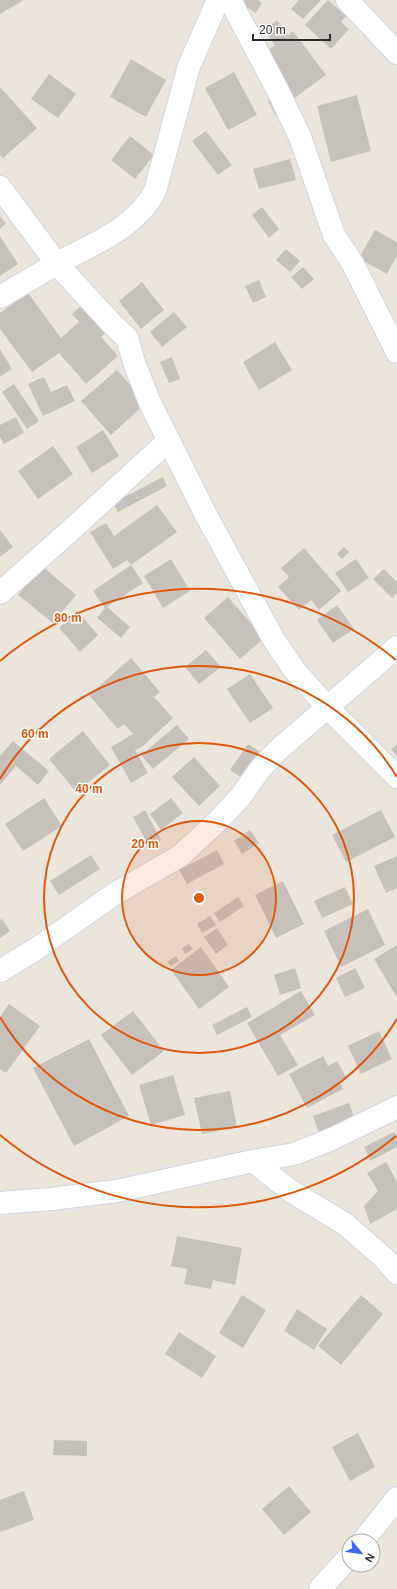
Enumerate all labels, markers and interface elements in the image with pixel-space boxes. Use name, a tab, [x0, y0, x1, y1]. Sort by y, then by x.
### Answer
scale bar	[253, 16, 330, 42]
text: 20 m	[259, 23, 286, 37]
text: 80 m	[54, 611, 82, 625]
text: 60 m	[21, 727, 49, 741]
text: 40 m	[75, 782, 103, 796]
text: 20 m	[131, 837, 159, 851]
centre of rings	[192, 891, 206, 905]
north arrow	[341, 1533, 381, 1573]
text: N	[363, 1551, 377, 1564]

